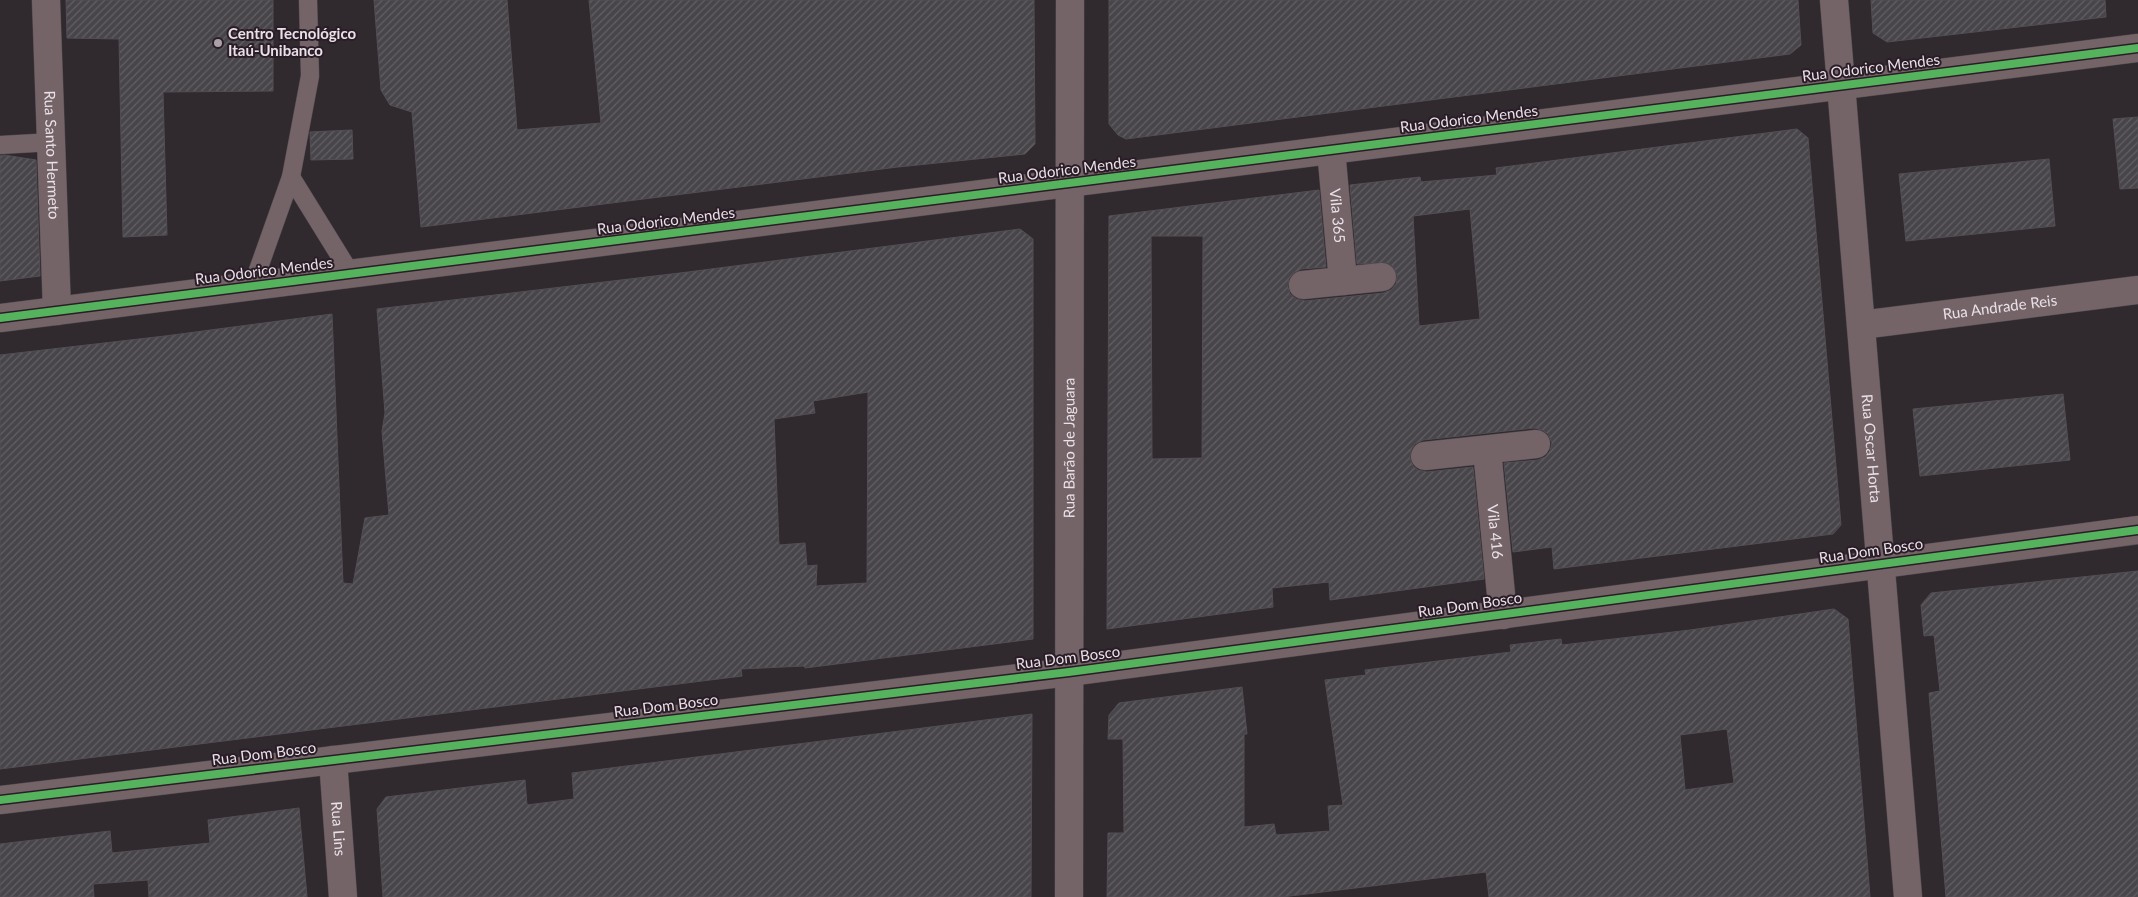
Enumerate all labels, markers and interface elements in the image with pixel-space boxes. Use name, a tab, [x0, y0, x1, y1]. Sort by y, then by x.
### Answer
place label: Centro Tecnológico Itaú-Unibanco	[228, 24, 357, 59]
marker: Centro Tecnológico Itaú-Unibanco	[212, 37, 224, 49]
street label: Rua Odorico Mendes	[1801, 50, 1941, 84]
street label: Rua Santo Hermeto	[41, 90, 64, 220]
street label: Rua Odorico Mendes	[1399, 101, 1539, 135]
street label: Rua Odorico Mendes	[997, 152, 1137, 186]
street label: Vila 365	[1327, 188, 1349, 244]
street label: Rua Odorico Mendes	[596, 203, 736, 237]
street label: Rua Odorico Mendes	[194, 253, 334, 287]
street label: Rua Andrade Reis	[1942, 290, 2058, 323]
street label: Rua Barão de Jaguara	[1059, 378, 1078, 518]
street label: Rua Oscar Horta	[1859, 393, 1885, 503]
street label: Vila 416	[1484, 503, 1508, 560]
street label: Rua Dom Bosco	[1818, 534, 1924, 566]
street label: Rua Dom Bosco	[1417, 588, 1523, 620]
street label: Rua Dom Bosco	[1015, 642, 1121, 672]
street label: Rua Dom Bosco	[613, 690, 719, 720]
street label: Rua Dom Bosco	[211, 738, 317, 768]
street label: Rua Lins	[328, 801, 350, 857]

